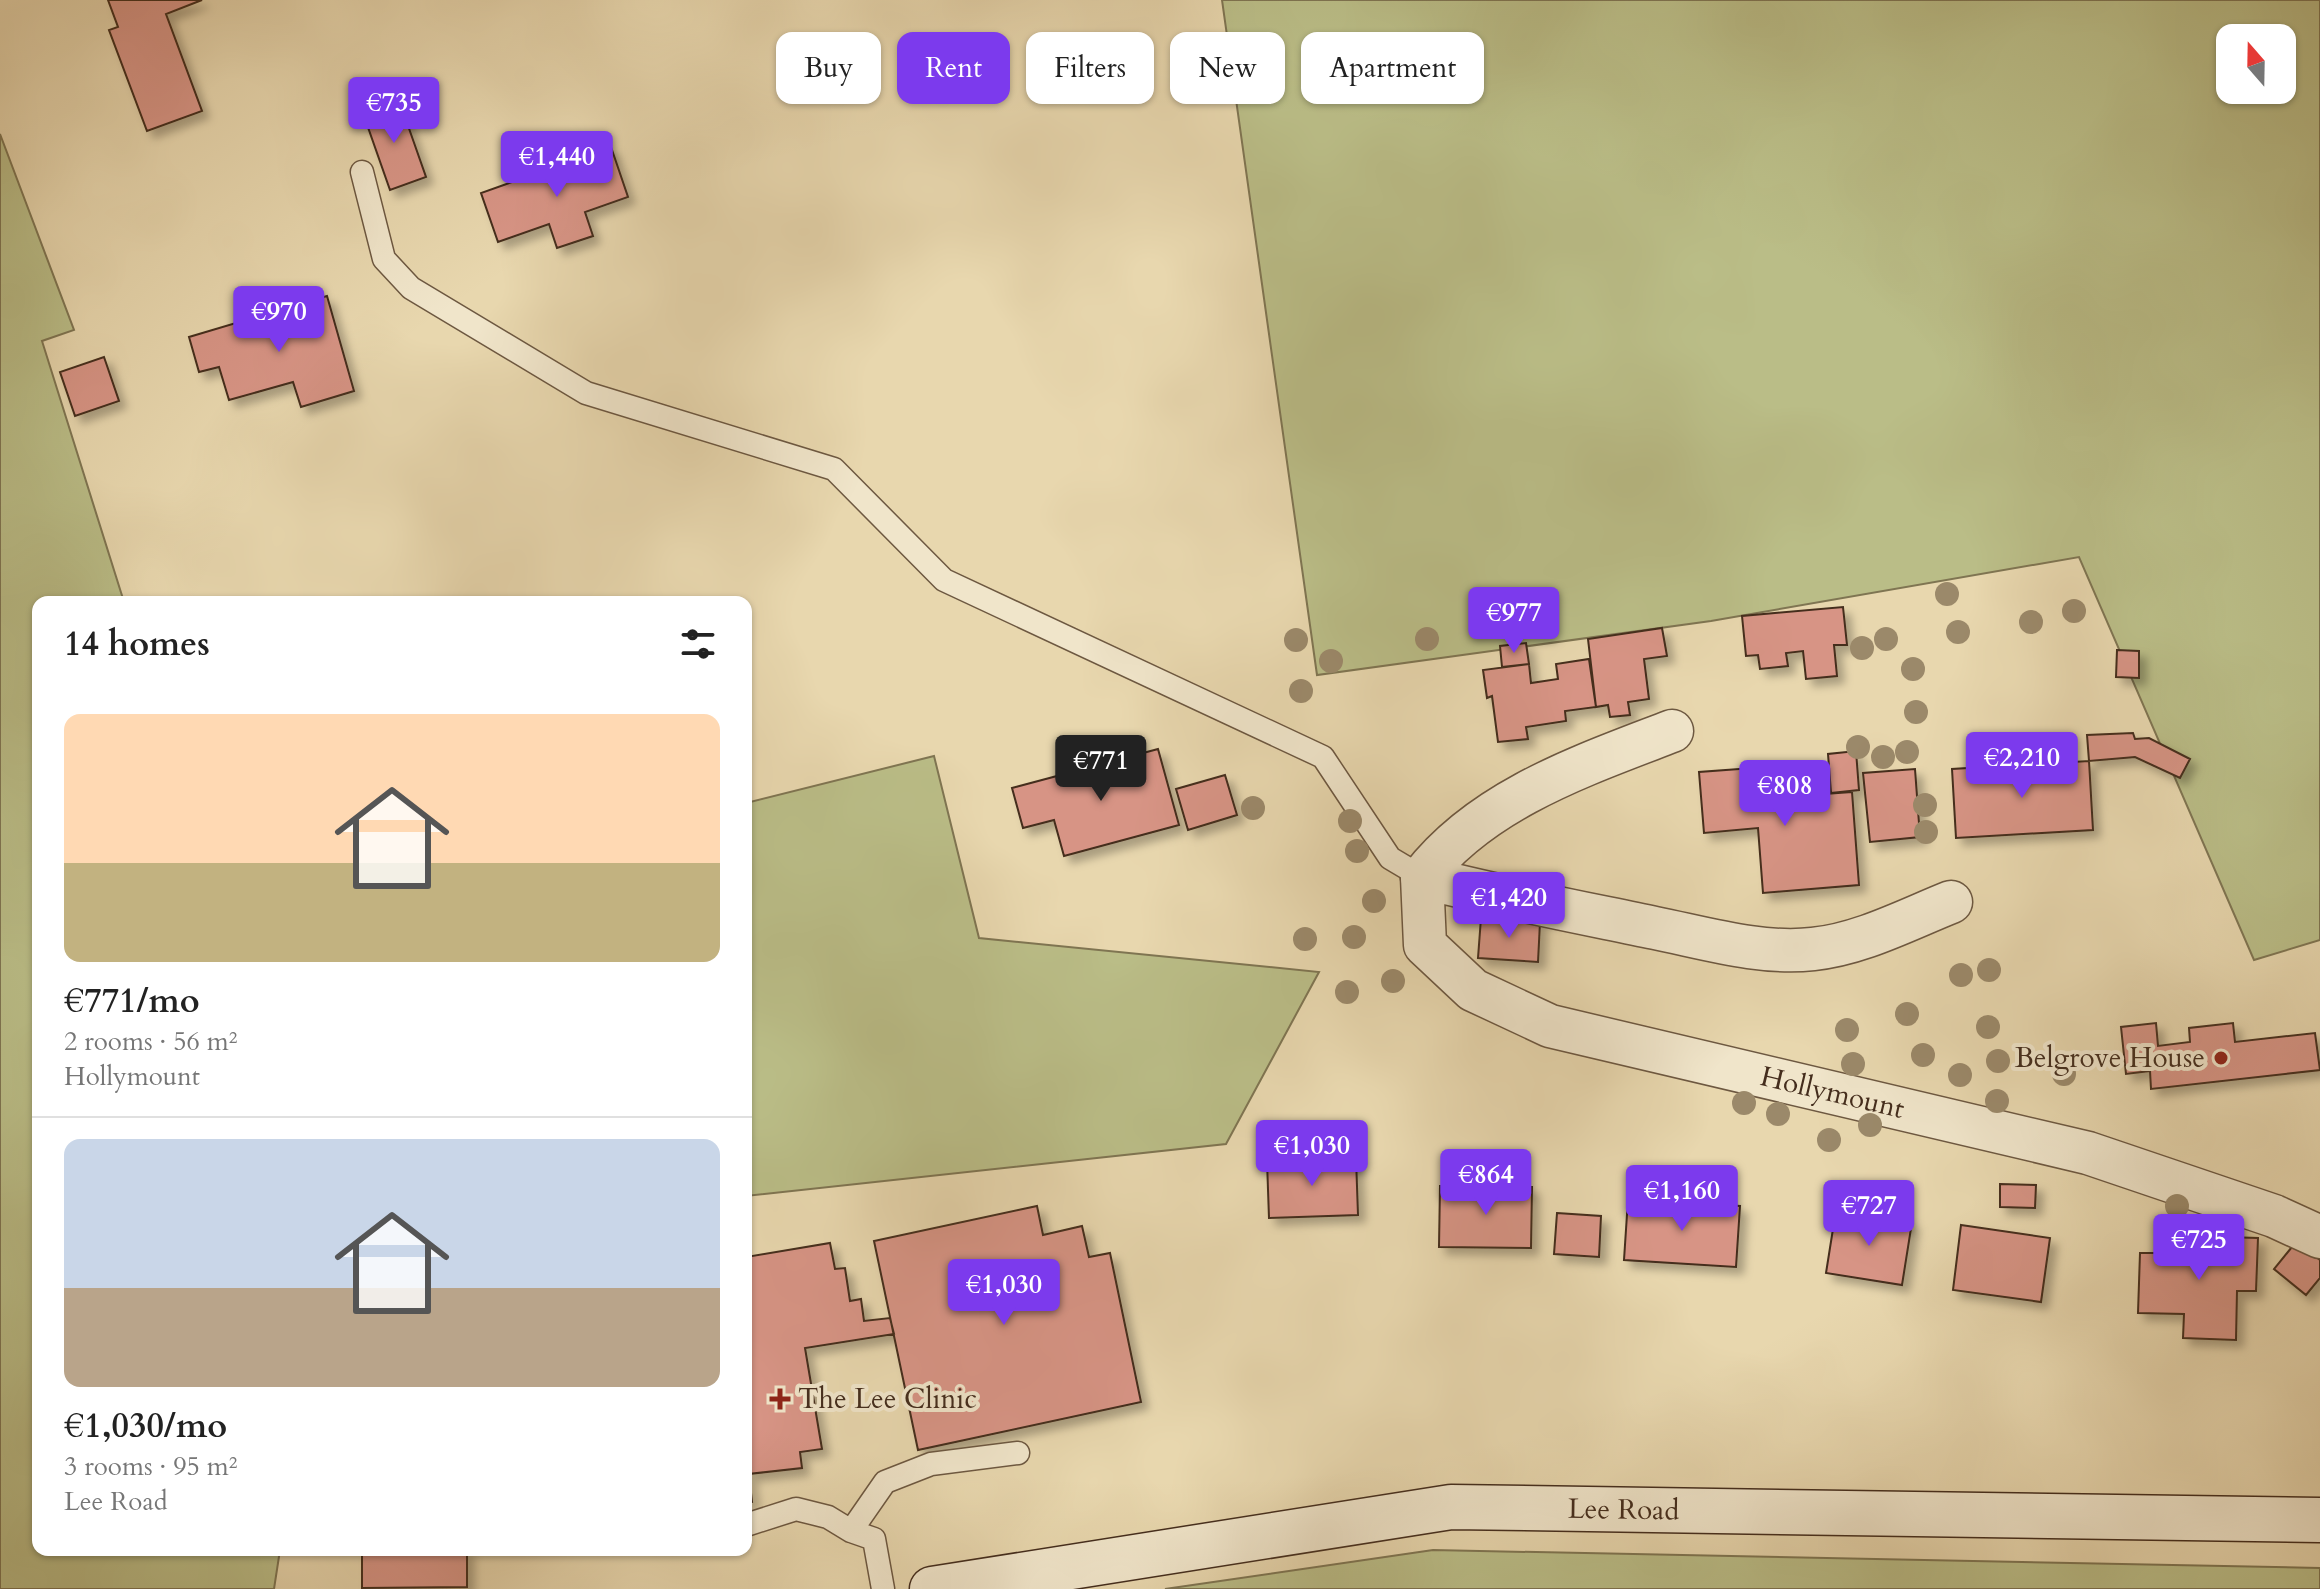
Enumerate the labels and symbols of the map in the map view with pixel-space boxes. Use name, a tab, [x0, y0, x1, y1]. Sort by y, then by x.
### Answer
north arrow	[2216, 24, 2296, 104]
pin: €735	[347, 77, 441, 145]
pin: €1,440	[492, 131, 622, 199]
pin: €970	[232, 286, 326, 354]
pin: €977	[1467, 587, 1561, 655]
pin: €2,210	[1957, 732, 2087, 800]
pin: €771	[1054, 735, 1148, 803]
pin: €808	[1738, 760, 1832, 828]
pin: €1,420	[1444, 872, 1574, 940]
place label: Belgrove House	[2015, 1039, 2205, 1077]
marker: Belgrove House	[2212, 1049, 2230, 1067]
street label: Hollymount	[1757, 1057, 1908, 1128]
pin: €1,030	[1247, 1120, 1377, 1188]
pin: €864	[1439, 1149, 1533, 1217]
pin: €1,160	[1617, 1165, 1747, 1233]
pin: €727	[1822, 1180, 1916, 1248]
pin: €725	[2152, 1214, 2246, 1282]
pin: €1,030	[939, 1259, 1069, 1327]
place label: The Lee Clinic	[798, 1380, 977, 1418]
marker: The Lee Clinic	[769, 1388, 791, 1410]
street label: Lee Road	[1568, 1490, 1680, 1529]

